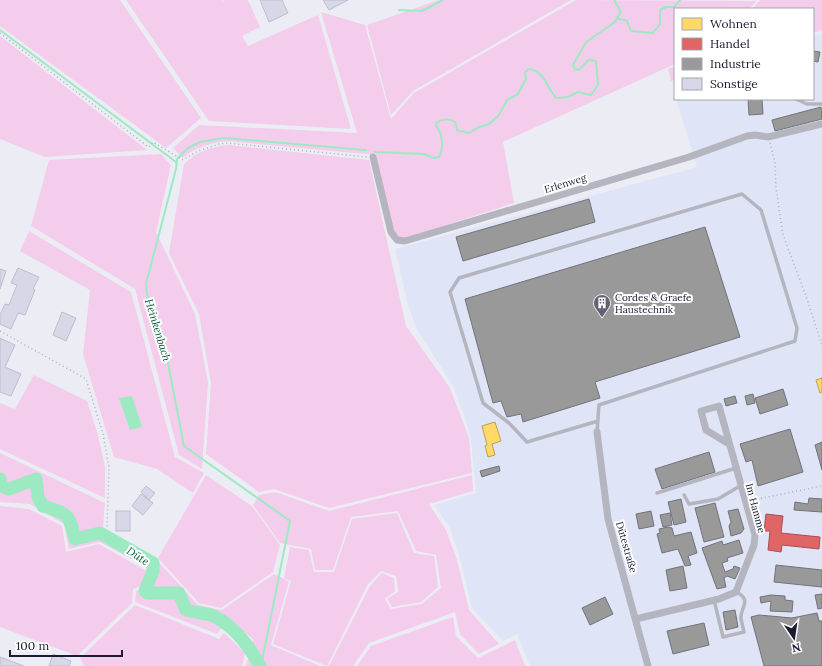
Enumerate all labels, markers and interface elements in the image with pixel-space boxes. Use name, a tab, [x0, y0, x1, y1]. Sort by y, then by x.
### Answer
legend	[674, 8, 814, 100]
text: Wohnen	[710, 16, 757, 31]
text: Handel	[710, 36, 750, 51]
text: Industrie	[710, 56, 761, 71]
text: Sonstige	[710, 76, 758, 91]
street label: Erlenweg	[542, 171, 588, 196]
place label: Cordes & Graefe Haustechnik	[615, 291, 692, 316]
building icon: Cordes & Graefe Haustechnik	[592, 293, 612, 318]
water label: Heinkenbach	[142, 297, 174, 364]
street label: Im Hamme	[743, 482, 769, 535]
street label: Dütestraße	[613, 520, 640, 575]
water label: Düte	[124, 544, 152, 568]
north arrow	[774, 618, 814, 658]
scale bar	[10, 632, 122, 658]
text: 100 m	[16, 638, 49, 653]
text: N	[790, 640, 802, 656]

